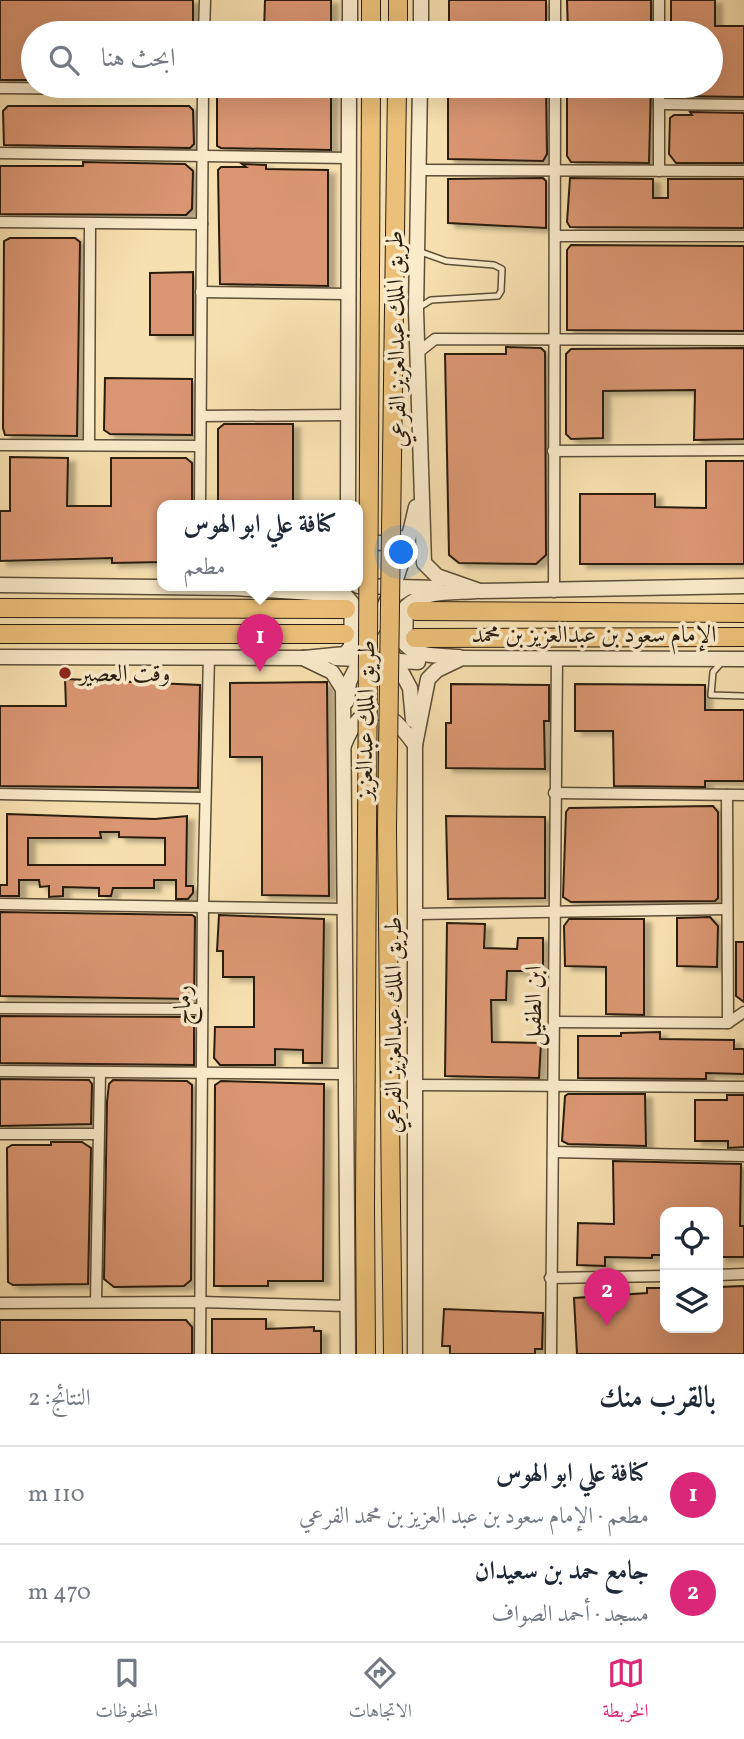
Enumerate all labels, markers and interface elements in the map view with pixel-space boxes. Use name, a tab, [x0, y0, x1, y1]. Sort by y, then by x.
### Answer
search box	[21, 21, 723, 98]
icon: search	[45, 41, 83, 79]
text: ابحث هنا	[101, 41, 176, 77]
street label: طريق الملك عبدالعزيز الفرعي	[379, 230, 417, 448]
popup	[157, 500, 363, 591]
text: كنافة علي ابو الهوس	[183, 507, 337, 543]
your location	[384, 535, 418, 569]
text: مطعم	[183, 552, 225, 584]
pin: 1	[237, 614, 283, 672]
street label: الإمام سعود بن عبدالعزيز بن محمد	[472, 619, 716, 655]
street label: طريق الملك عبدالعزيز	[349, 640, 385, 803]
place label: وقت العصير	[76, 658, 170, 692]
marker: وقت العصير	[57, 665, 73, 681]
street label: طريق الملك عبدالعزيز الفرعي	[378, 916, 412, 1134]
street label: ابن الطفيل	[518, 966, 552, 1046]
street label: رماح	[167, 985, 203, 1025]
map controls	[660, 1207, 723, 1333]
button: locate	[660, 1207, 723, 1270]
pin: 2	[584, 1268, 630, 1326]
button: layers	[660, 1270, 723, 1333]
text: بالقرب منك	[599, 1378, 716, 1420]
text: النتائج: 2	[28, 1383, 91, 1415]
text: كنافة علي ابو الهوس	[496, 1456, 649, 1492]
text: 110 m	[28, 1479, 85, 1511]
text: 1	[688, 1479, 698, 1511]
text: مطعم · الإمام سعود بن عبد العزيز بن محمد الفرعي	[299, 1501, 649, 1533]
text: جامع حمد بن سعيدان	[475, 1554, 649, 1590]
text: 470 m	[28, 1577, 91, 1609]
text: 2	[687, 1577, 699, 1609]
text: مسجد · أحمد الصواف	[491, 1599, 649, 1631]
tab: المحفوظات	[95, 1654, 158, 1729]
tab: الاتجاهات	[349, 1654, 412, 1729]
tab: الخريطة	[602, 1654, 649, 1729]

